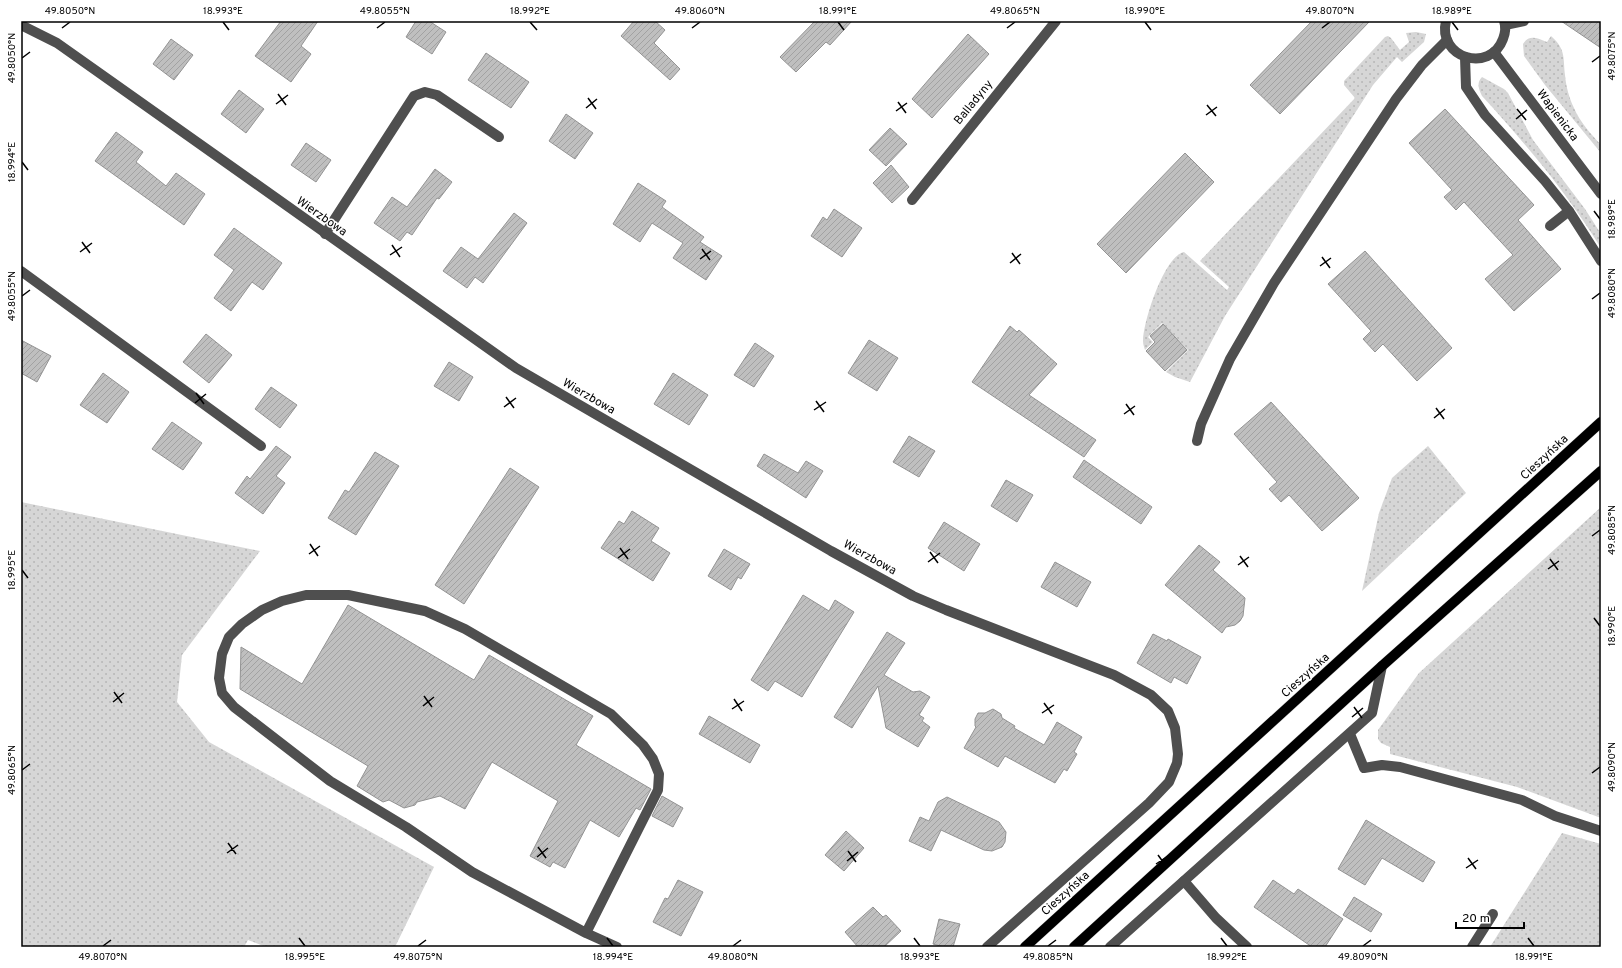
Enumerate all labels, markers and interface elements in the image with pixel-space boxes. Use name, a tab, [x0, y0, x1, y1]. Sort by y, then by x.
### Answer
text: 49.8050°N	[45, 5, 95, 18]
text: 18.993°E	[203, 5, 243, 18]
text: 49.8055°N	[360, 5, 410, 18]
text: 18.992°E	[510, 5, 550, 18]
text: 49.8060°N	[675, 5, 725, 18]
text: 18.991°E	[819, 5, 857, 18]
text: 49.8065°N	[990, 5, 1040, 18]
text: 18.990°E	[1125, 5, 1165, 18]
text: 49.8070°N	[1306, 5, 1354, 18]
text: 18.989°E	[1432, 5, 1472, 18]
text: 49.8075°N	[1606, 31, 1619, 81]
text: 49.8050°N	[6, 33, 19, 83]
street label: Balladyny	[951, 77, 997, 128]
street label: Wapienicka	[1533, 86, 1582, 145]
text: 18.994°E	[6, 142, 19, 182]
street label: Wierzbowa	[293, 193, 350, 240]
text: 18.989°E	[1606, 199, 1619, 239]
text: 49.8080°N	[1606, 268, 1619, 318]
text: 49.8055°N	[6, 271, 19, 321]
street label: Wierzbowa	[559, 375, 618, 418]
street label: Cieszyńska	[1517, 431, 1572, 484]
text: 49.8085°N	[1606, 505, 1619, 555]
street label: Wierzbowa	[840, 537, 899, 579]
text: 18.995°E	[6, 550, 19, 590]
text: 18.990°E	[1606, 606, 1619, 646]
street label: Cieszyńska	[1278, 650, 1333, 702]
text: 49.8090°N	[1606, 742, 1619, 792]
text: 49.8065°N	[6, 745, 19, 795]
street label: Cieszyńska	[1038, 868, 1093, 920]
scale bar	[1456, 904, 1524, 930]
text: 20 m	[1462, 911, 1490, 927]
text: 49.8070°N	[79, 951, 127, 964]
text: 18.995°E	[285, 951, 325, 964]
text: 49.8075°N	[393, 951, 443, 964]
text: 18.994°E	[593, 951, 633, 964]
text: 49.8080°N	[708, 951, 758, 964]
text: 18.993°E	[900, 951, 940, 964]
text: 49.8085°N	[1023, 951, 1073, 964]
text: 18.992°E	[1207, 951, 1247, 964]
text: 49.8090°N	[1338, 951, 1388, 964]
text: 18.991°E	[1515, 951, 1553, 964]

